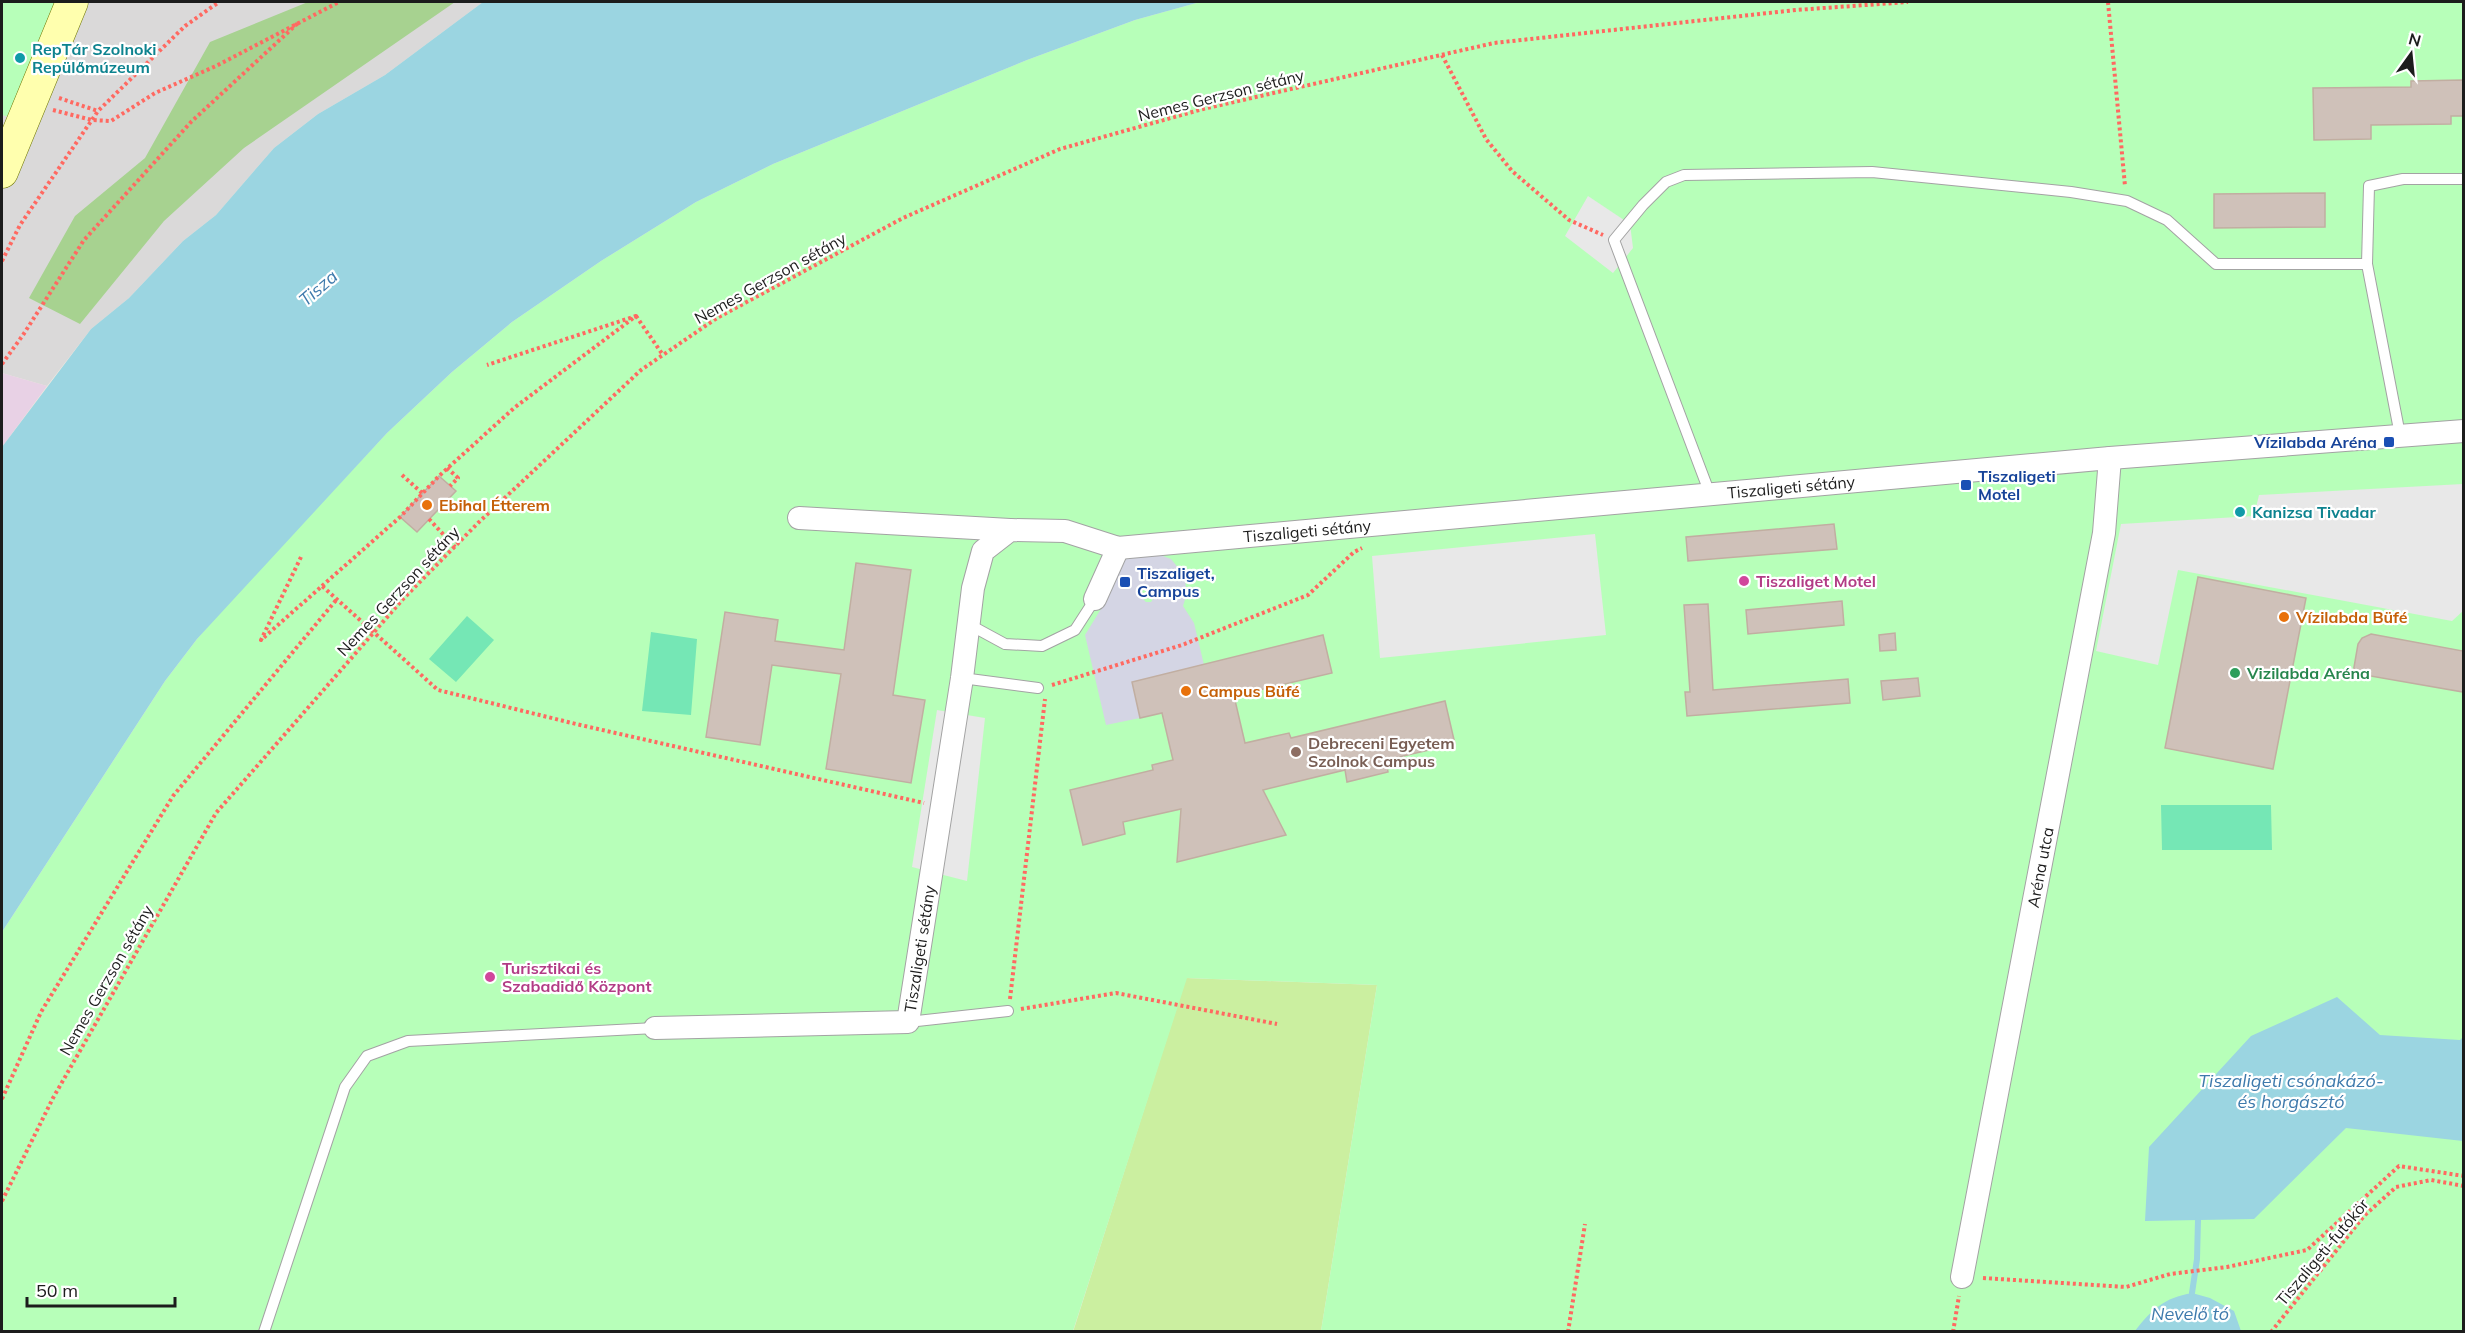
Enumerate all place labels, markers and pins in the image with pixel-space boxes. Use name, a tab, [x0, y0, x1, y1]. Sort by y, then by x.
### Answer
place label: RepTár Szolnoki Repülőmúzeum	[32, 39, 157, 77]
marker: RepTár Szolnoki Repülőmúzeum	[13, 51, 27, 65]
place label: Vízilabda Aréna	[2253, 432, 2377, 452]
marker: Vízilabda Aréna	[2382, 435, 2396, 449]
place label: Tiszaligeti Motel	[1978, 466, 2056, 504]
marker: Tiszaligeti Motel	[1959, 478, 1973, 492]
place label: Ebihal Étterem	[439, 495, 550, 515]
marker: Ebihal Étterem	[420, 498, 434, 512]
place label: Kanizsa Tivadar	[2252, 502, 2376, 522]
marker: Kanizsa Tivadar	[2233, 505, 2247, 519]
place label: Tiszaliget, Campus	[1137, 563, 1215, 601]
place label: Tiszaliget Motel	[1756, 571, 1876, 591]
marker: Tiszaliget Motel	[1737, 574, 1751, 588]
marker: Tiszaliget, Campus	[1118, 575, 1132, 589]
place label: Vízilabda Büfé	[2295, 607, 2408, 627]
marker: Vízilabda Büfé	[2277, 610, 2291, 624]
place label: Vizilabda Aréna	[2246, 663, 2370, 683]
marker: Vizilabda Aréna	[2228, 666, 2242, 680]
place label: Campus Büfé	[1198, 681, 1300, 701]
marker: Campus Büfé	[1179, 684, 1193, 698]
place label: Debreceni Egyetem Szolnok Campus	[1308, 733, 1455, 771]
marker: Debreceni Egyetem Szolnok Campus	[1289, 745, 1303, 759]
place label: Turisztikai és Szabadidő Központ	[502, 958, 652, 996]
marker: Turisztikai és Szabadidő Központ	[483, 970, 497, 984]

